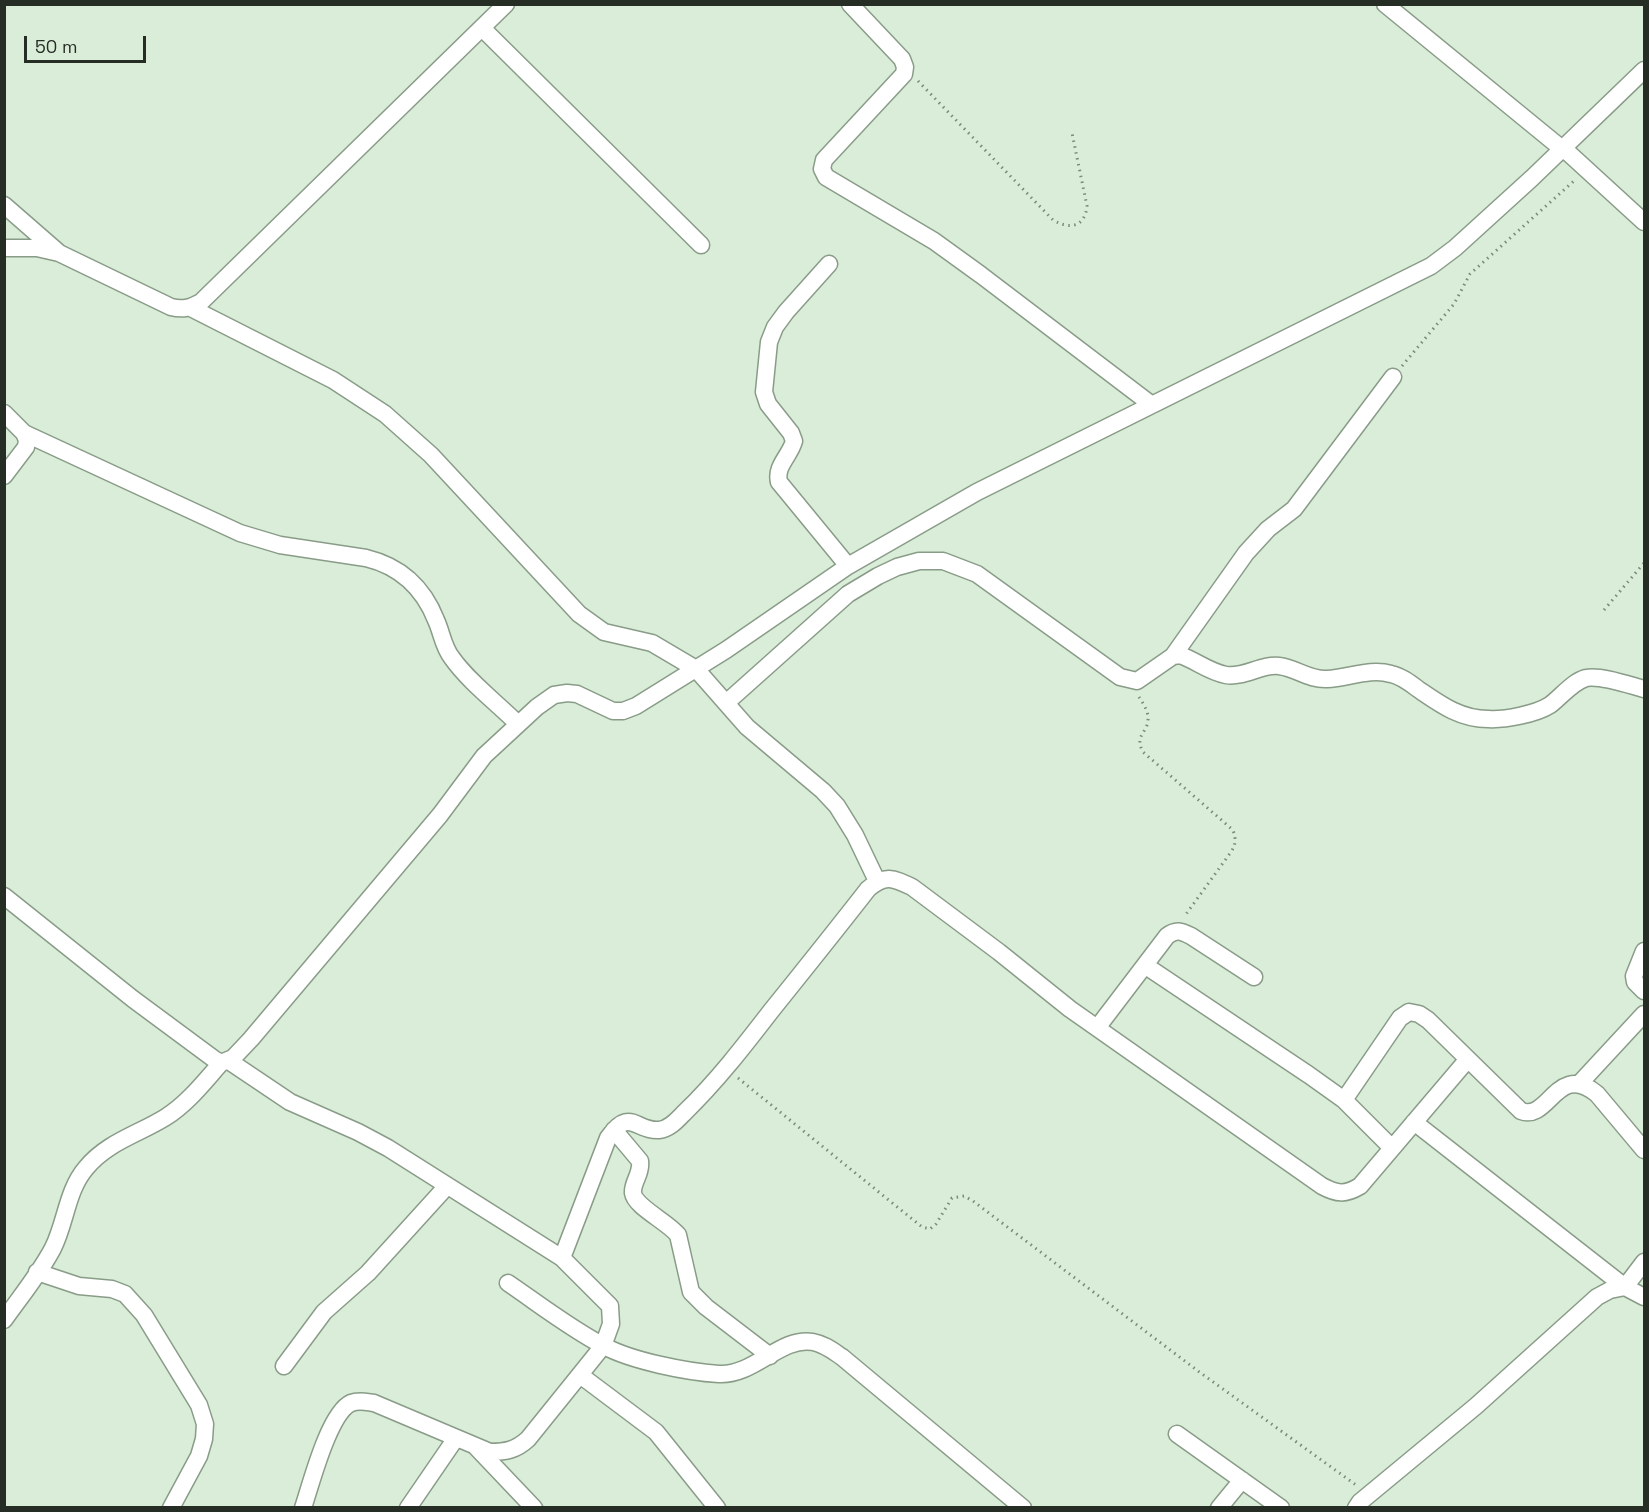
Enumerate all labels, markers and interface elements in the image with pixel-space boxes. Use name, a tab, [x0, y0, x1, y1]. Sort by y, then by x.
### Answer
scale bar	[27, 24, 148, 62]
text: 50 m	[35, 35, 77, 58]

